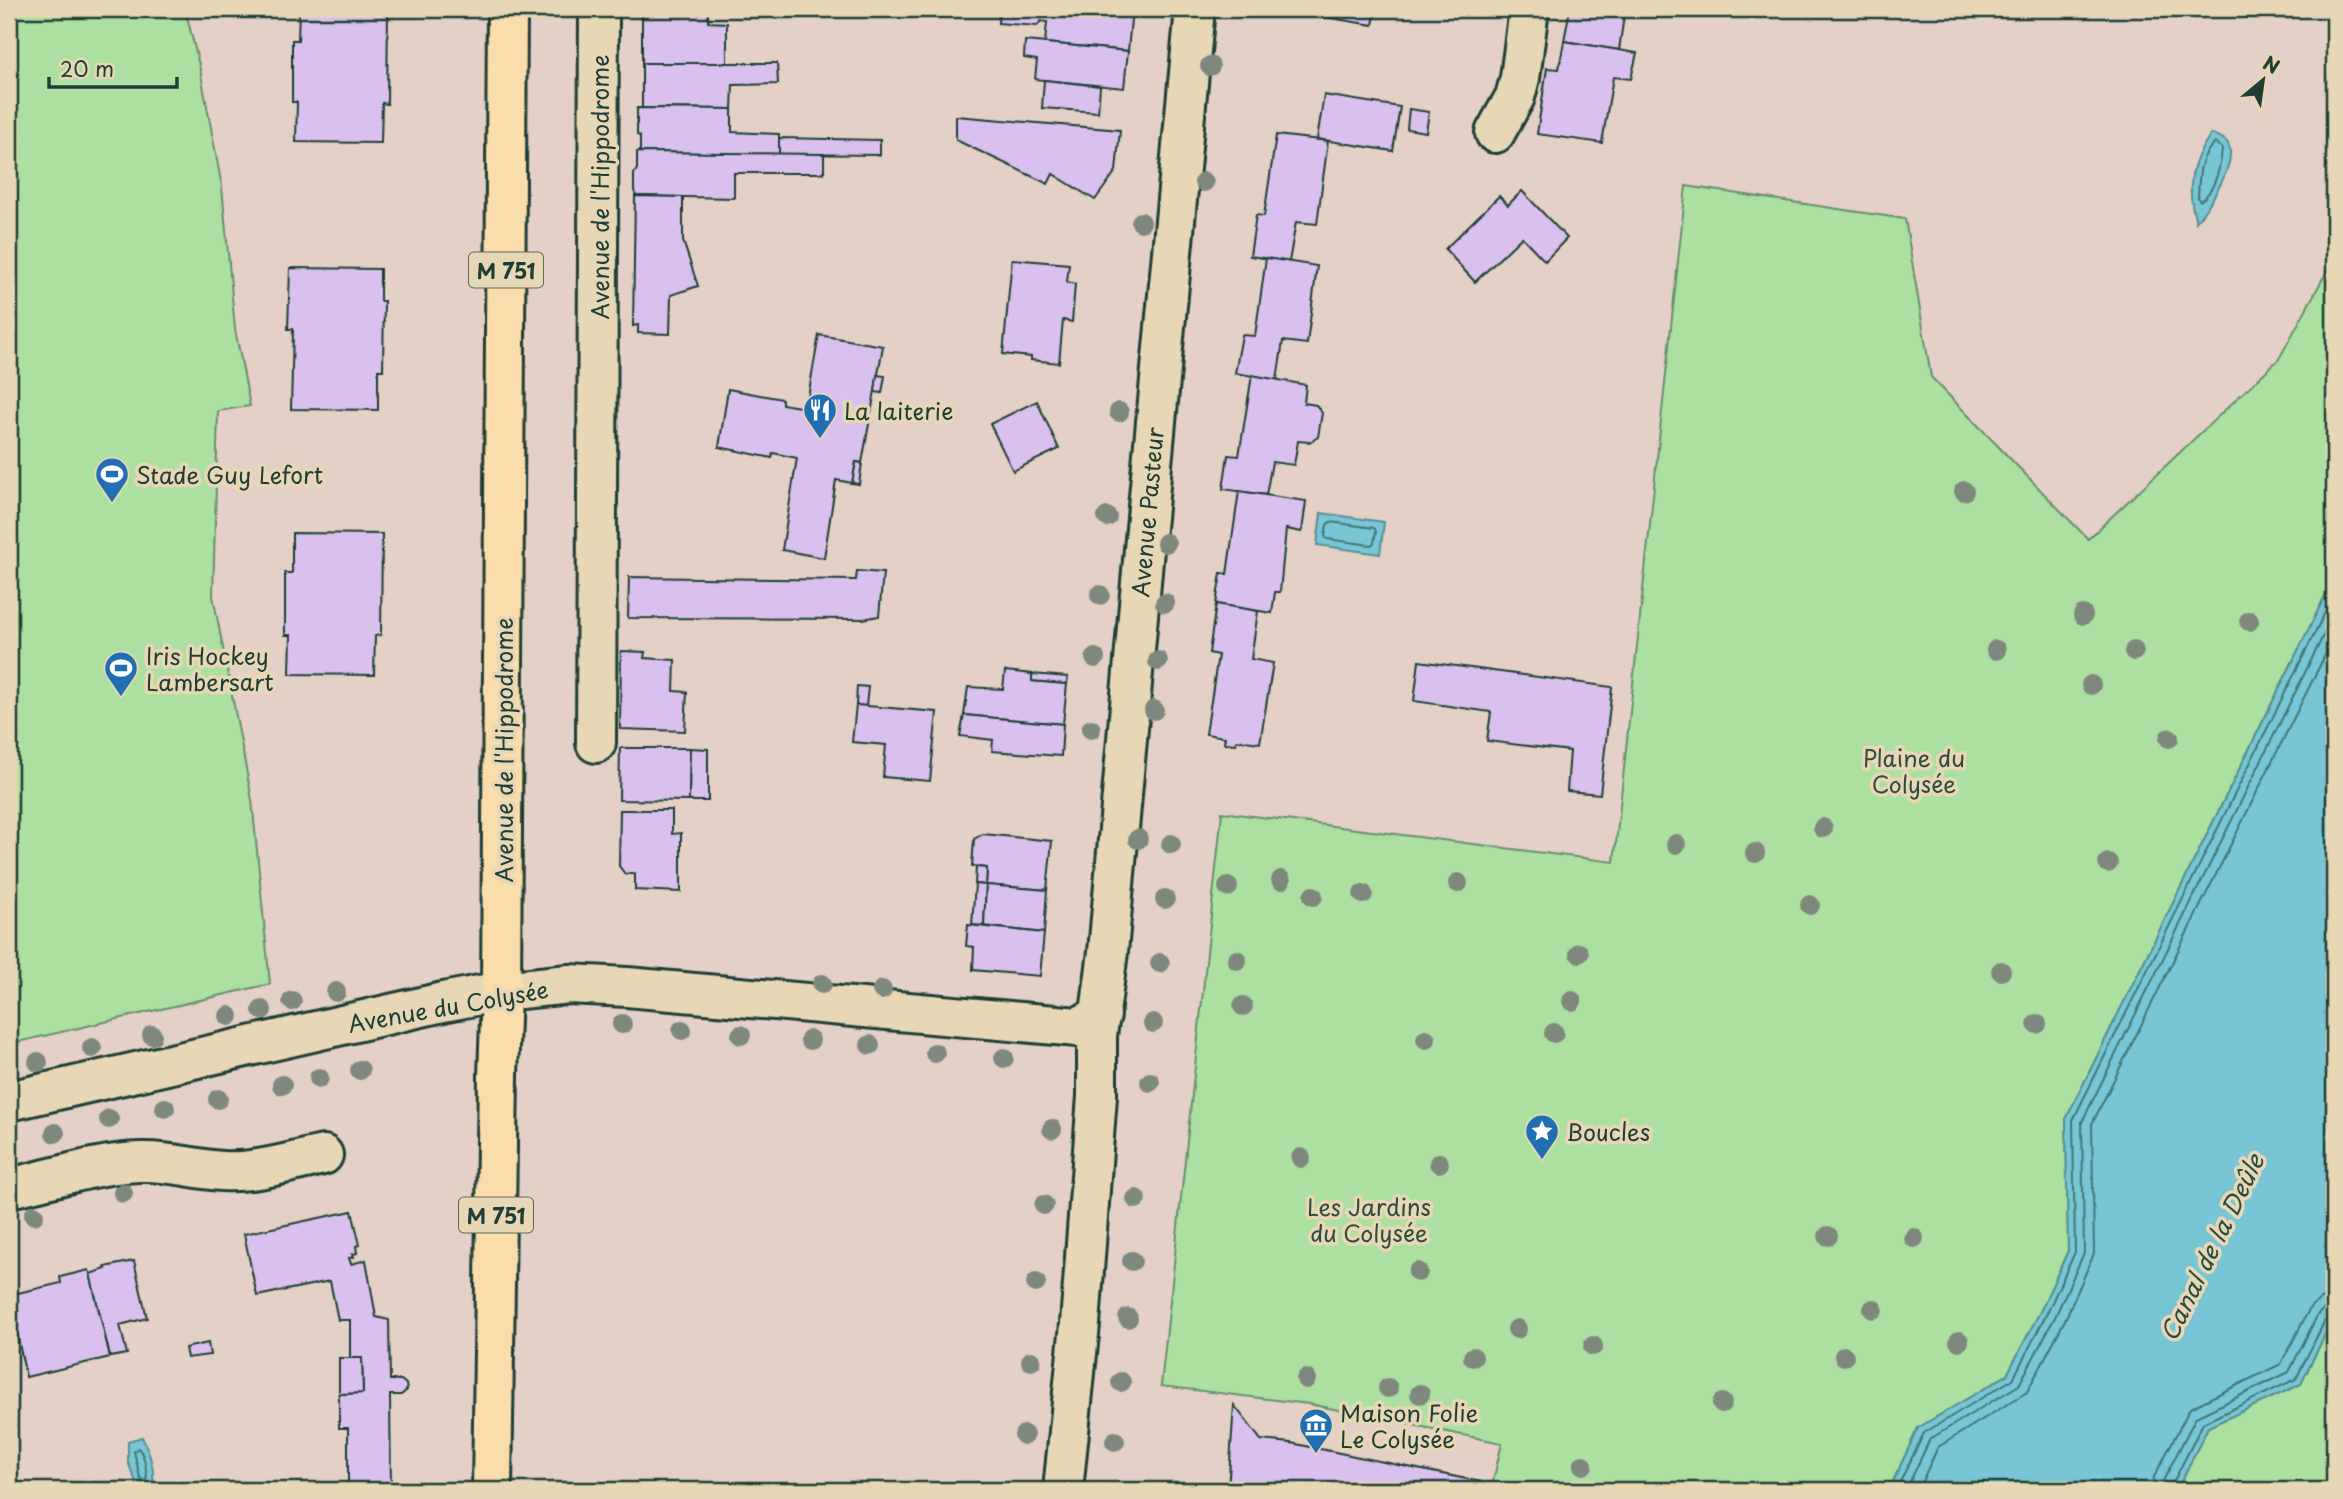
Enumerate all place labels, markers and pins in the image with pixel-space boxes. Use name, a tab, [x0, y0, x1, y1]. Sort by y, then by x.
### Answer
restaurant icon: La laiterie	[801, 391, 839, 440]
place label: La laiterie	[844, 393, 953, 428]
sports icon: Stade Guy Lefort	[93, 455, 131, 504]
place label: Stade Guy Lefort	[136, 457, 323, 492]
place label: Iris Hockey Lambersart	[146, 638, 274, 699]
sports icon: Iris Hockey Lambersart	[102, 649, 140, 698]
place icon: Boucles	[1523, 1112, 1561, 1161]
place label: Boucles	[1566, 1114, 1650, 1149]
place label: Maison Folie Le Colysée	[1340, 1395, 1478, 1456]
museum icon: Maison Folie Le Colysée	[1297, 1406, 1335, 1455]

